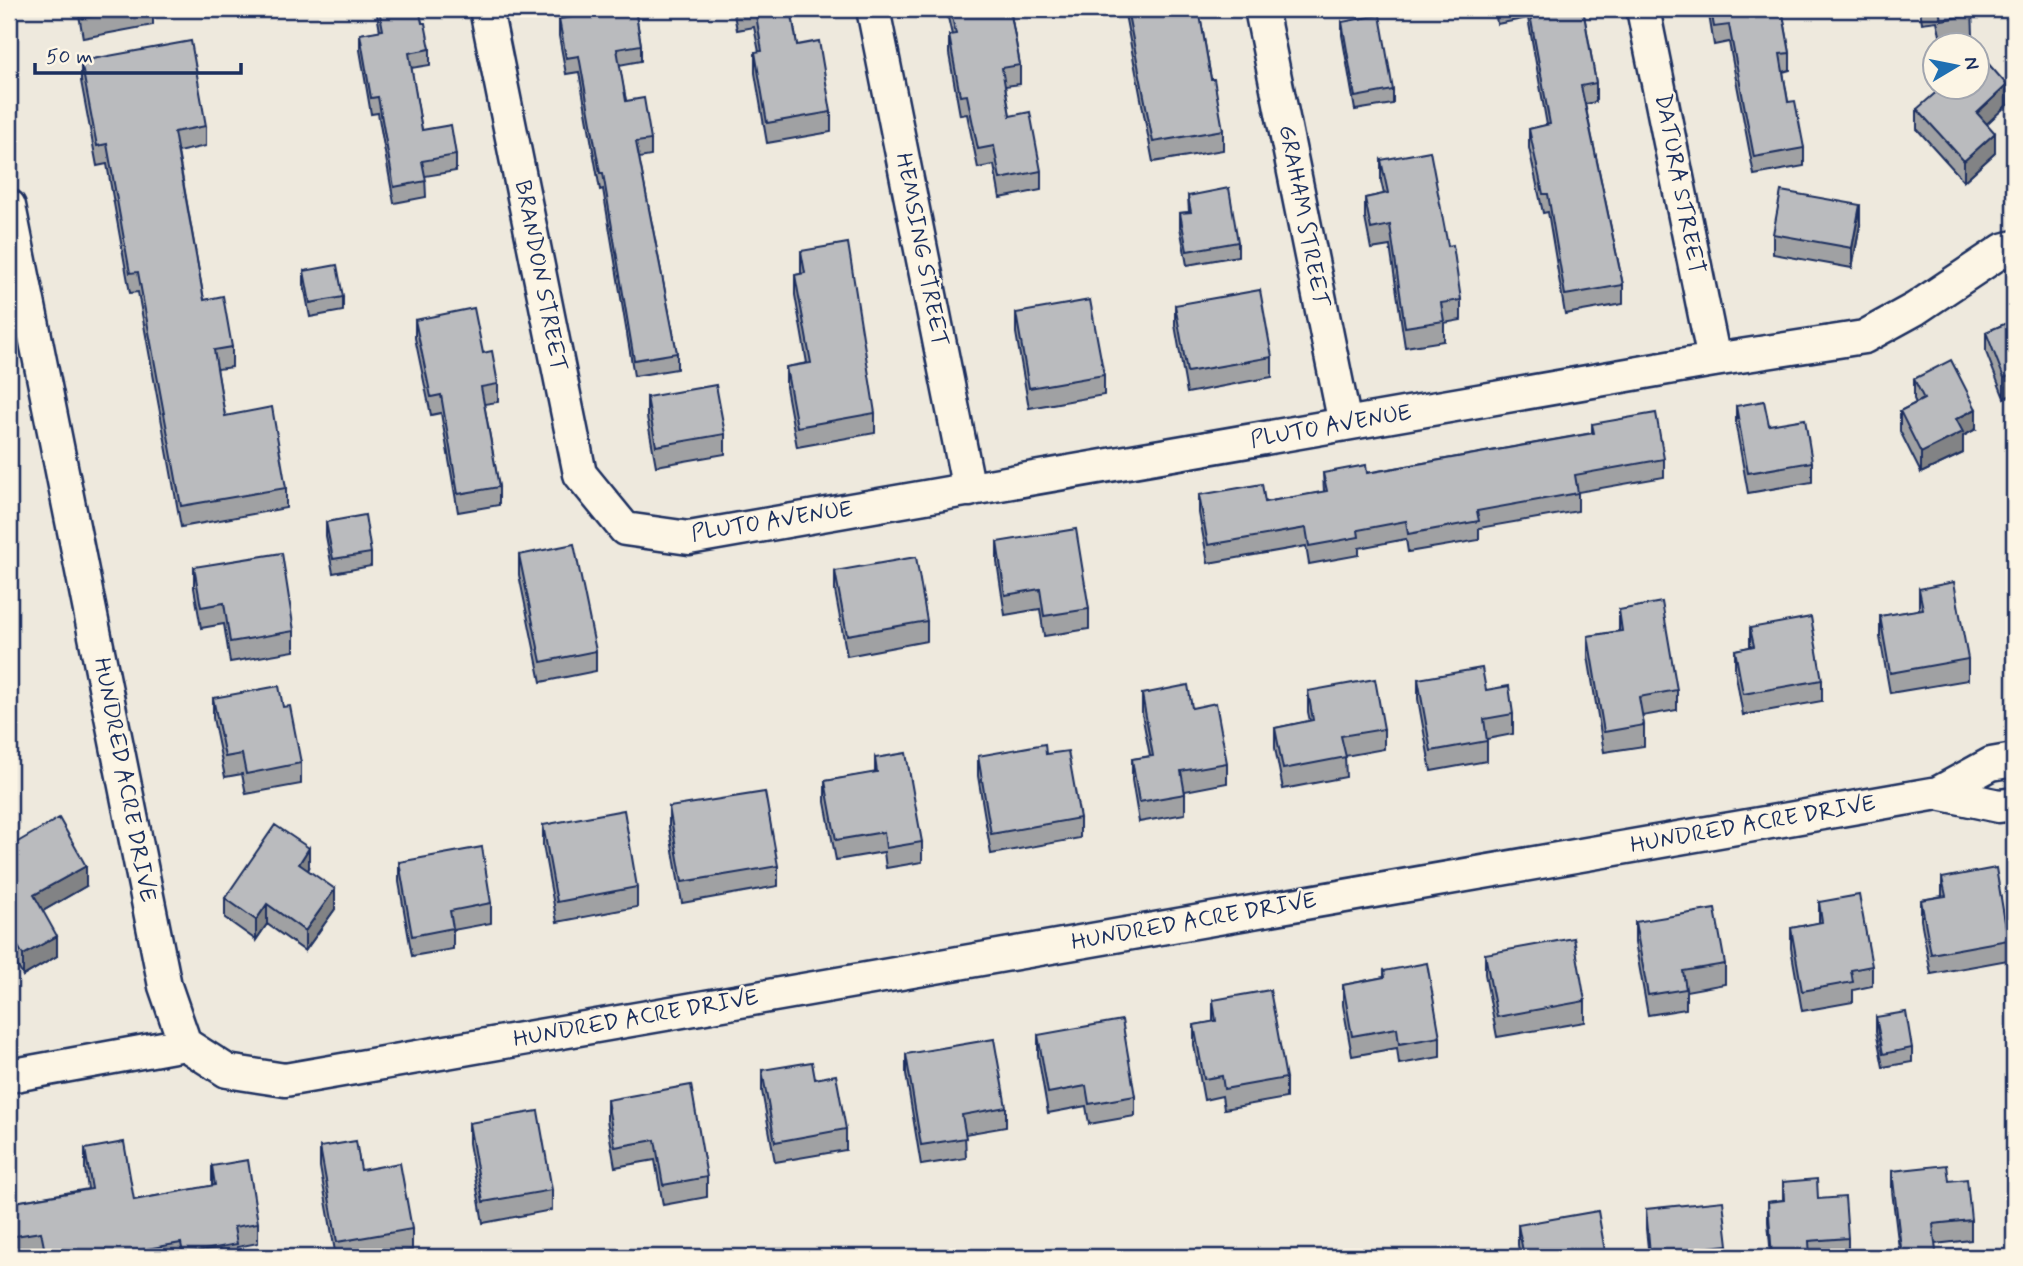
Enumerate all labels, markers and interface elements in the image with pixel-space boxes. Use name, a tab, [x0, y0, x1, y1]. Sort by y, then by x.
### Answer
scale bar	[35, 32, 242, 76]
north arrow	[1922, 32, 1992, 102]
text: 50 m	[46, 43, 93, 71]
text: N	[1958, 55, 1985, 72]
street label: DATURA STREET	[1647, 91, 1711, 277]
street label: GRAHAM STREET	[1271, 122, 1336, 311]
street label: HEMSING STREET	[887, 150, 955, 350]
street label: BRANDON STREET	[507, 178, 573, 374]
street label: PLUTO AVENUE	[1248, 398, 1414, 456]
street label: PLUTO AVENUE	[689, 494, 855, 550]
street label: HUNDRED ACRE DRIVE	[86, 655, 162, 905]
street label: HUNDRED ACRE DRIVE	[1628, 789, 1878, 861]
street label: HUNDRED ACRE DRIVE	[1069, 886, 1319, 958]
street label: HUNDRED ACRE DRIVE	[511, 983, 761, 1055]

